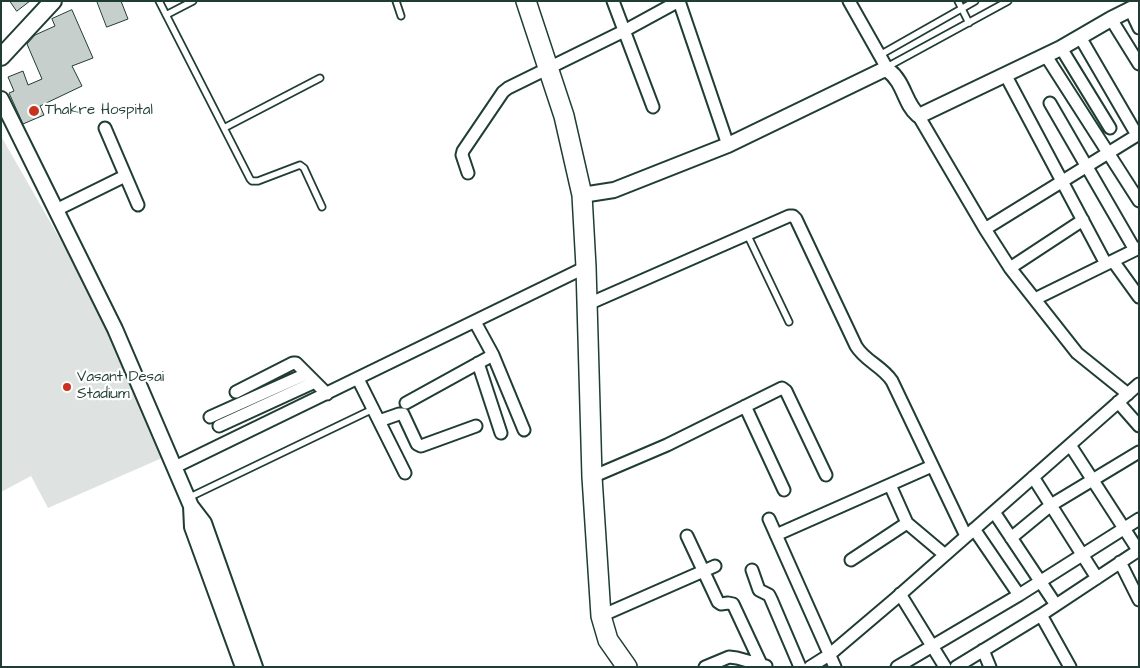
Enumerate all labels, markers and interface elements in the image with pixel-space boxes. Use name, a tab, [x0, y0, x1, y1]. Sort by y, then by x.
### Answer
place label: Thakre Hospital	[45, 102, 153, 120]
marker: Thakre Hospital	[27, 104, 41, 118]
place label: Vasant Desai Stadium	[77, 369, 164, 404]
marker: Vasant Desai Stadium	[61, 381, 73, 393]

